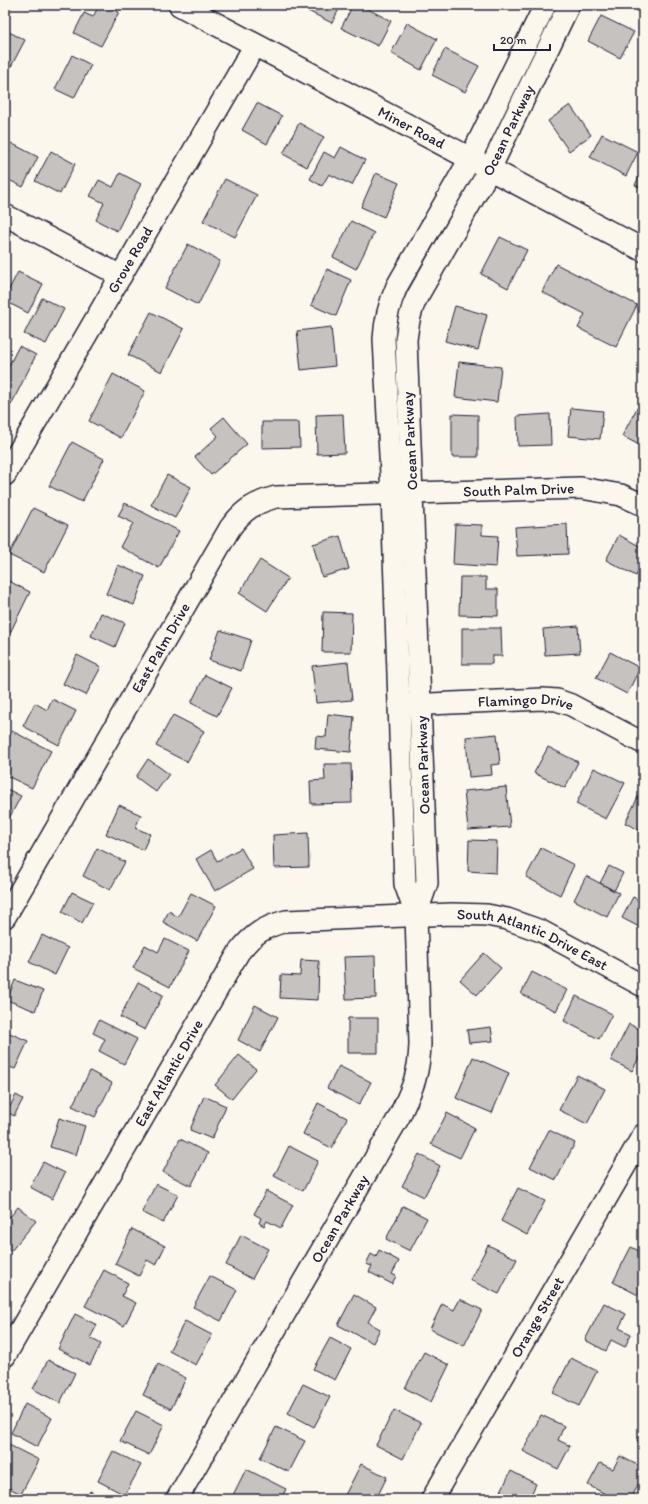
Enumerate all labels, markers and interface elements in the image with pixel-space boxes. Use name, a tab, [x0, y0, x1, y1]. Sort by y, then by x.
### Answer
scale bar	[494, 26, 550, 52]
text: 20 m	[500, 33, 527, 47]
street label: Ocean Parkway	[479, 82, 538, 179]
street label: Miner Road	[375, 102, 448, 153]
street label: Grove Road	[104, 223, 157, 296]
street label: Ocean Parkway	[398, 391, 422, 491]
street label: South Palm Drive	[463, 479, 575, 500]
street label: East Palm Drive	[128, 600, 194, 696]
street label: Flamingo Drive	[477, 690, 576, 714]
street label: Ocean Parkway	[412, 715, 434, 815]
street label: South Atlantic Drive East	[457, 905, 611, 974]
street label: East Atlantic Drive	[131, 1016, 207, 1130]
street label: Ocean Parkway	[307, 1172, 372, 1266]
street label: Orange Street	[507, 1273, 568, 1361]

